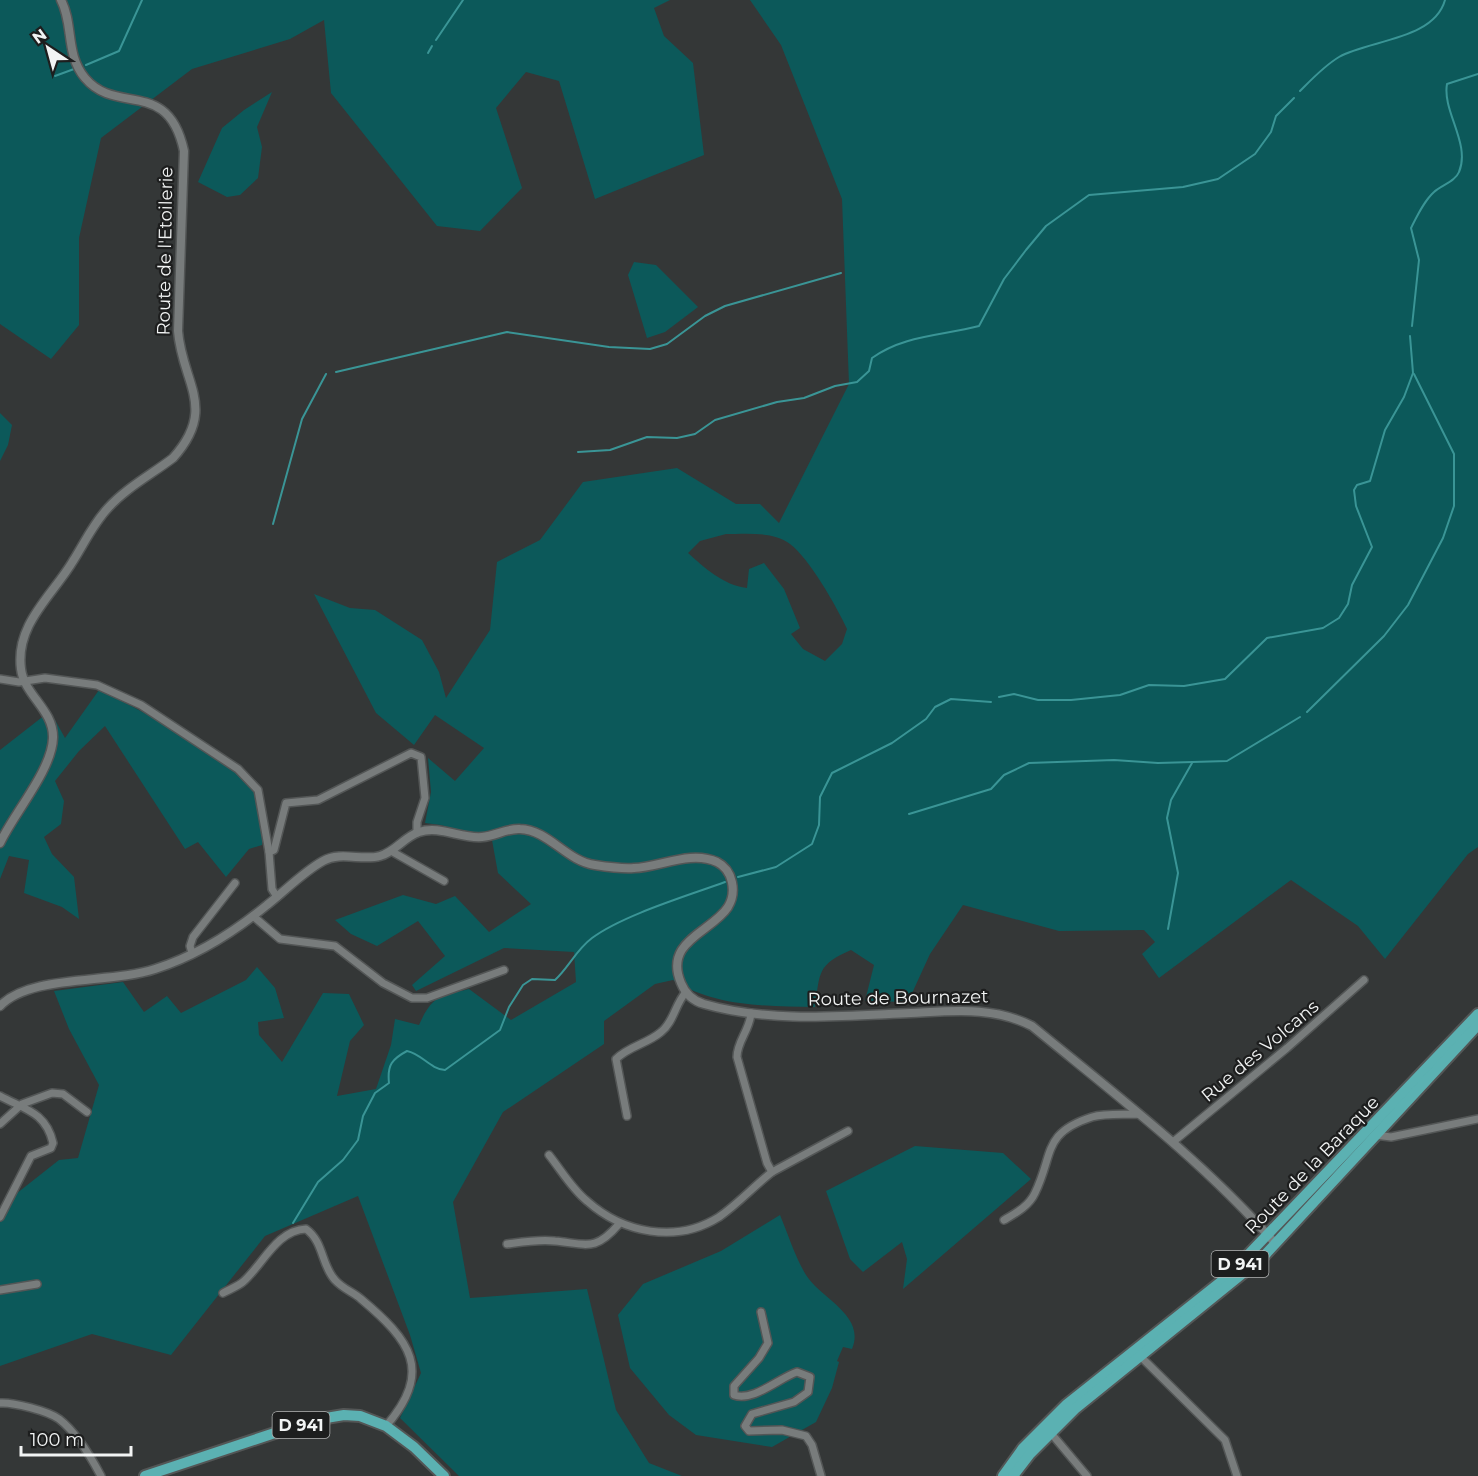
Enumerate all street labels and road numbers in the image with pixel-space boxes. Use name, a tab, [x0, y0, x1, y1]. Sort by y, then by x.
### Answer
street label: Route de l'Etoilerie	[153, 166, 177, 335]
street label: Route de Bournazet	[807, 985, 989, 1011]
street label: Rue des Volcans	[1197, 995, 1323, 1107]
street label: Route de la Baraque	[1240, 1091, 1384, 1239]
road number: D 941	[1212, 1251, 1268, 1277]
road number: D 941	[272, 1412, 330, 1438]

